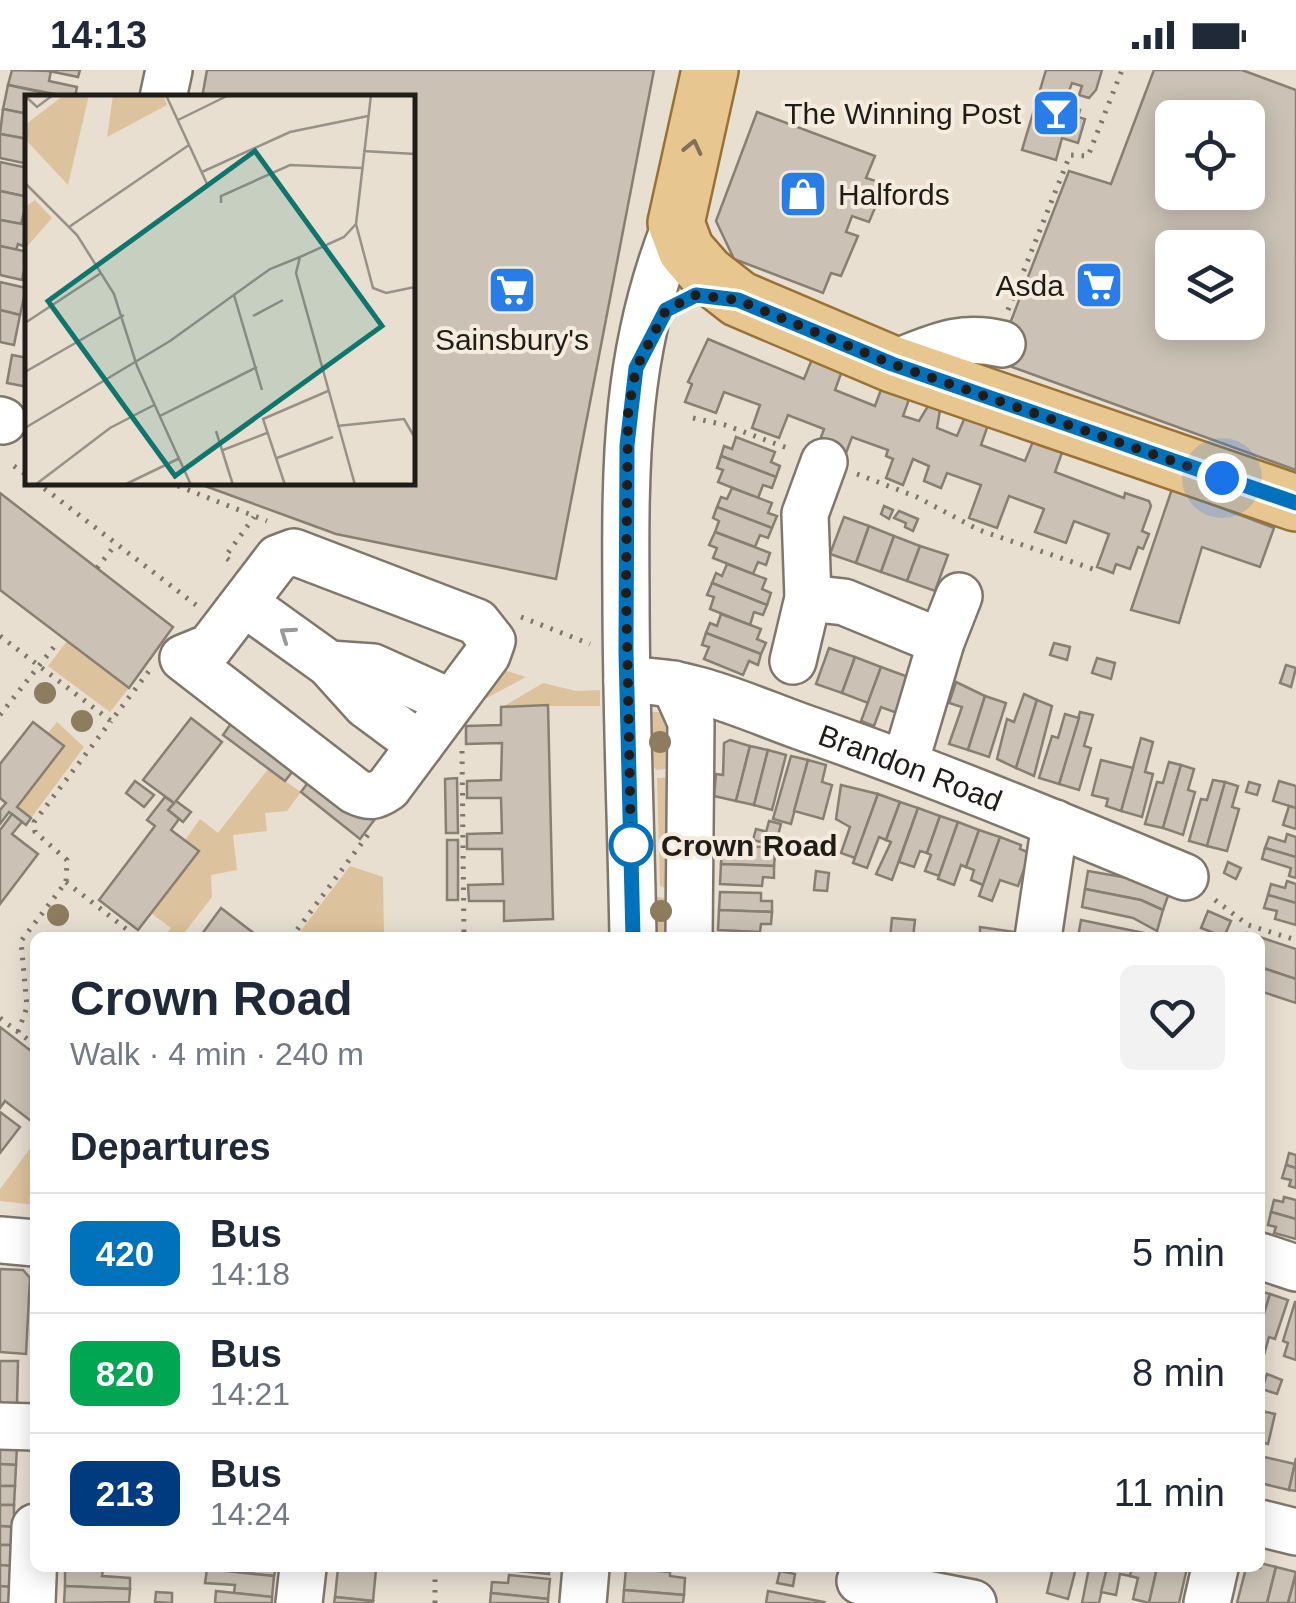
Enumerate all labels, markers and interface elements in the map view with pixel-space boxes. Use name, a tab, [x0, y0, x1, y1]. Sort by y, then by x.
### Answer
text: 14:13	[50, 14, 147, 56]
bar icon: The Winning Post	[1030, 87, 1082, 139]
inset map	[25, 95, 415, 485]
place label: The Winning Post	[784, 97, 1022, 130]
map controls	[1155, 100, 1265, 340]
button: locate	[1155, 100, 1265, 210]
one-way arrow	[681, 139, 702, 156]
shop icon: Halfords	[777, 168, 829, 220]
place label: Halfords	[838, 178, 950, 211]
button: layers	[1155, 230, 1265, 340]
supermarket icon: Asda	[1073, 259, 1125, 311]
supermarket icon: Sainsbury's	[486, 264, 538, 316]
place label: Asda	[996, 269, 1064, 302]
place label: Sainsbury's	[435, 323, 589, 356]
your location	[1197, 453, 1247, 503]
one-way arrow	[279, 627, 298, 646]
street label: Brandon Road	[814, 718, 1007, 817]
marker: Crown Road	[610, 824, 652, 866]
place label: Crown Road	[661, 829, 838, 862]
button: heart	[1120, 965, 1225, 1070]
text: Crown Road	[70, 972, 353, 1025]
text: Walk · 4 min · 240 m	[70, 1036, 364, 1072]
text: Departures	[70, 1126, 271, 1168]
text: Bus	[210, 1213, 282, 1255]
text: 5 min	[1132, 1232, 1225, 1274]
text: 420	[96, 1234, 154, 1273]
text: 14:18	[210, 1256, 290, 1292]
text: Bus	[210, 1333, 282, 1375]
text: 8 min	[1132, 1352, 1225, 1394]
text: 820	[96, 1354, 154, 1393]
text: 14:21	[210, 1376, 290, 1412]
text: Bus	[210, 1453, 282, 1495]
text: 11 min	[1114, 1472, 1225, 1514]
text: 213	[96, 1474, 154, 1513]
text: 14:24	[210, 1496, 290, 1532]

